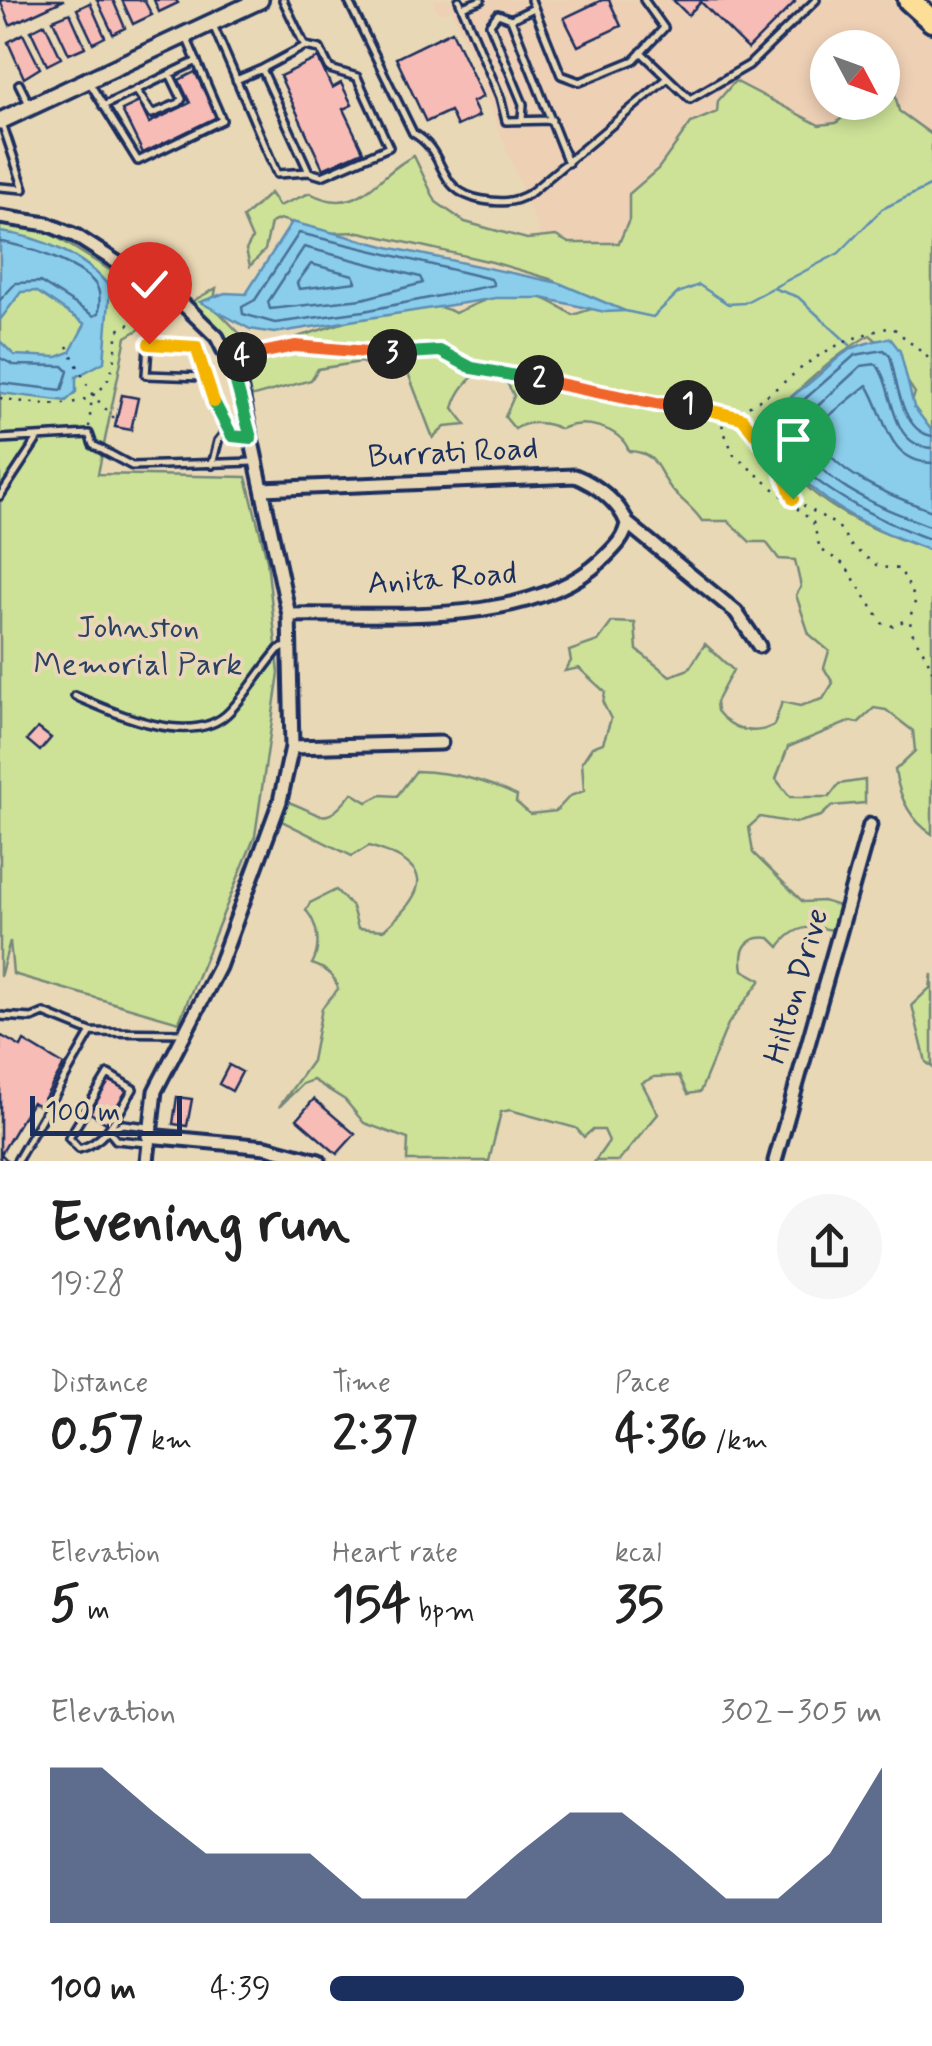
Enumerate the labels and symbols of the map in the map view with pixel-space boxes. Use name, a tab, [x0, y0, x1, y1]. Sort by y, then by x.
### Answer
north arrow	[810, 30, 900, 120]
pin	[107, 242, 192, 345]
pin: 3	[367, 329, 417, 379]
pin: 4	[217, 332, 267, 382]
pin: 2	[514, 355, 564, 405]
pin: 1	[663, 380, 713, 430]
pin	[751, 397, 836, 500]
street label: Burrati Road	[367, 428, 539, 478]
street label: Anita Road	[366, 553, 518, 605]
park label: Johnston Memorial Park	[33, 607, 243, 686]
street label: Hilton Drive	[755, 903, 839, 1069]
scale bar	[30, 1091, 182, 1136]

